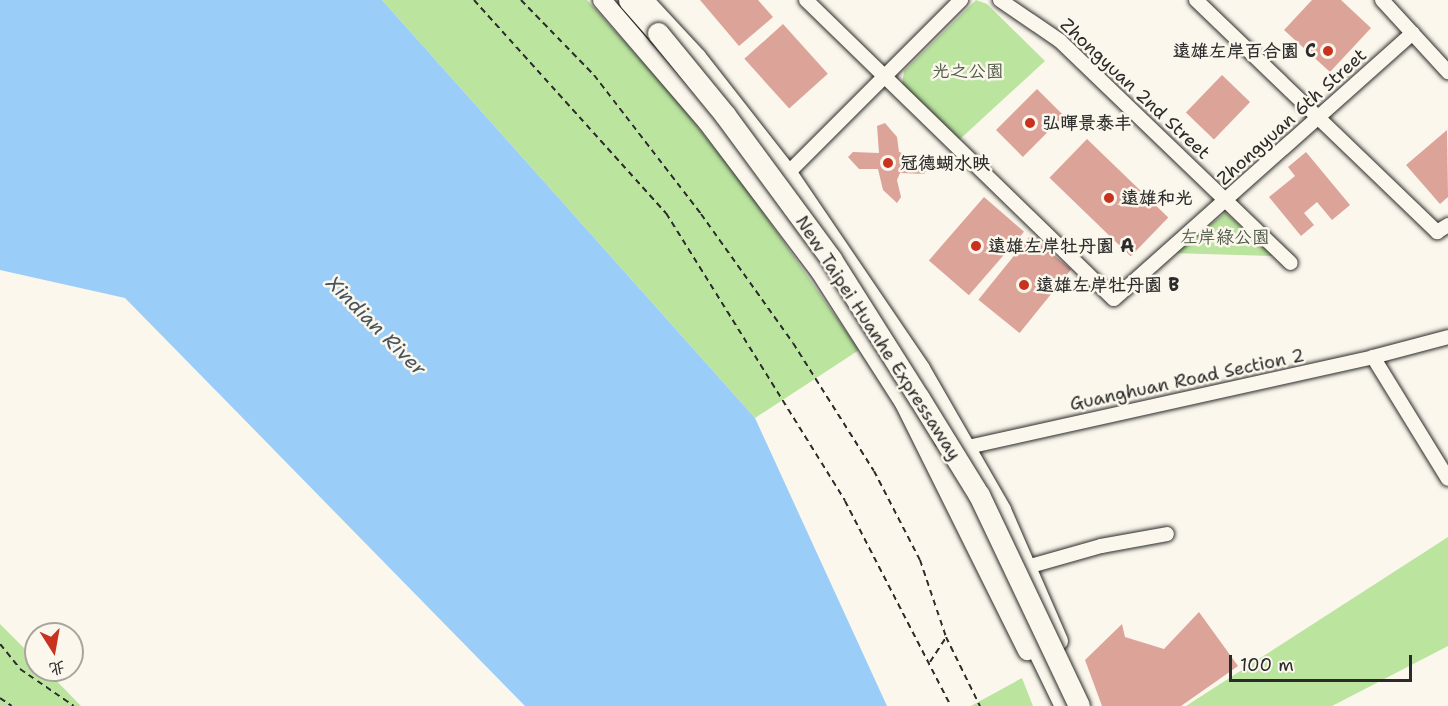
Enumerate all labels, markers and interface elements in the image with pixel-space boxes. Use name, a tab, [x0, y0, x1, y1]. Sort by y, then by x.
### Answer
street label: Zhongyuan 2nd Street	[1056, 14, 1214, 164]
place label: 遠雄左岸百合園 C	[1173, 40, 1316, 62]
street label: Zhongyuan 6th Street	[1213, 44, 1371, 190]
marker: 遠雄左岸百合園 C	[1321, 44, 1335, 58]
park label: 光之公園	[932, 60, 1004, 82]
place label: 弘暉景泰丰	[1042, 112, 1132, 134]
marker: 弘暉景泰丰	[1023, 116, 1037, 130]
place label: 冠德蝴水映	[900, 152, 990, 174]
marker: 冠德蝴水映	[881, 156, 895, 170]
place label: 遠雄和光	[1121, 187, 1193, 209]
marker: 遠雄和光	[1102, 191, 1116, 205]
street label: New Taipei Huanhe Expressaway	[791, 212, 965, 464]
park label: 左岸綠公園	[1180, 226, 1270, 248]
place label: 遠雄左岸牡丹園 A	[988, 235, 1134, 257]
marker: 遠雄左岸牡丹園 A	[969, 239, 983, 253]
water label: Xindian River	[321, 271, 431, 381]
place label: 遠雄左岸牡丹園 B	[1036, 274, 1179, 296]
marker: 遠雄左岸牡丹園 B	[1017, 278, 1031, 292]
street label: Guanghuan Road Section 2	[1068, 345, 1306, 415]
north arrow	[24, 622, 84, 682]
scale bar	[1232, 643, 1415, 681]
text: 100 m	[1240, 653, 1294, 677]
text: 北	[47, 656, 67, 680]

